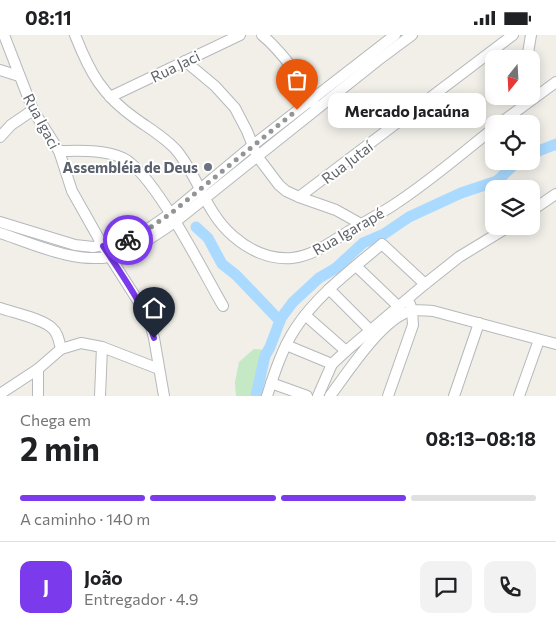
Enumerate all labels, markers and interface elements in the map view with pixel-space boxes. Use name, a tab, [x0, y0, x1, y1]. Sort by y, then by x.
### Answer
text: 08:11	[25, 6, 72, 29]
street label: Rua Jaci	[147, 46, 203, 86]
north arrow	[485, 50, 540, 105]
map controls	[485, 50, 540, 235]
pin	[276, 59, 318, 110]
icon: bag	[283, 66, 311, 94]
street label: Rua Igaci	[20, 90, 64, 152]
callout: Mercado Jacaúna	[327, 93, 484, 127]
text: Mercado Jacaúna	[345, 101, 469, 120]
button: locate	[485, 115, 540, 170]
street label: Rua Jutaí	[318, 136, 377, 187]
place label: Assembléia de Deus	[63, 158, 198, 176]
marker: Assembléia de Deus	[202, 161, 214, 173]
button: layers	[485, 180, 540, 235]
street label: Rua Igarapé	[309, 203, 387, 259]
courier	[103, 215, 153, 265]
icon: bike	[114, 226, 142, 254]
pin	[133, 287, 175, 338]
icon: home	[140, 294, 168, 322]
text: Chega em	[20, 410, 91, 429]
text: 08:13–08:18	[426, 427, 536, 450]
text: 2 min	[20, 428, 100, 468]
text: A caminho · 140 m	[20, 509, 150, 528]
button: chat	[420, 561, 472, 613]
button: phone	[484, 561, 536, 613]
text: João	[84, 566, 123, 589]
text: J	[43, 575, 49, 598]
text: Entregador · 4.9	[84, 589, 199, 608]

